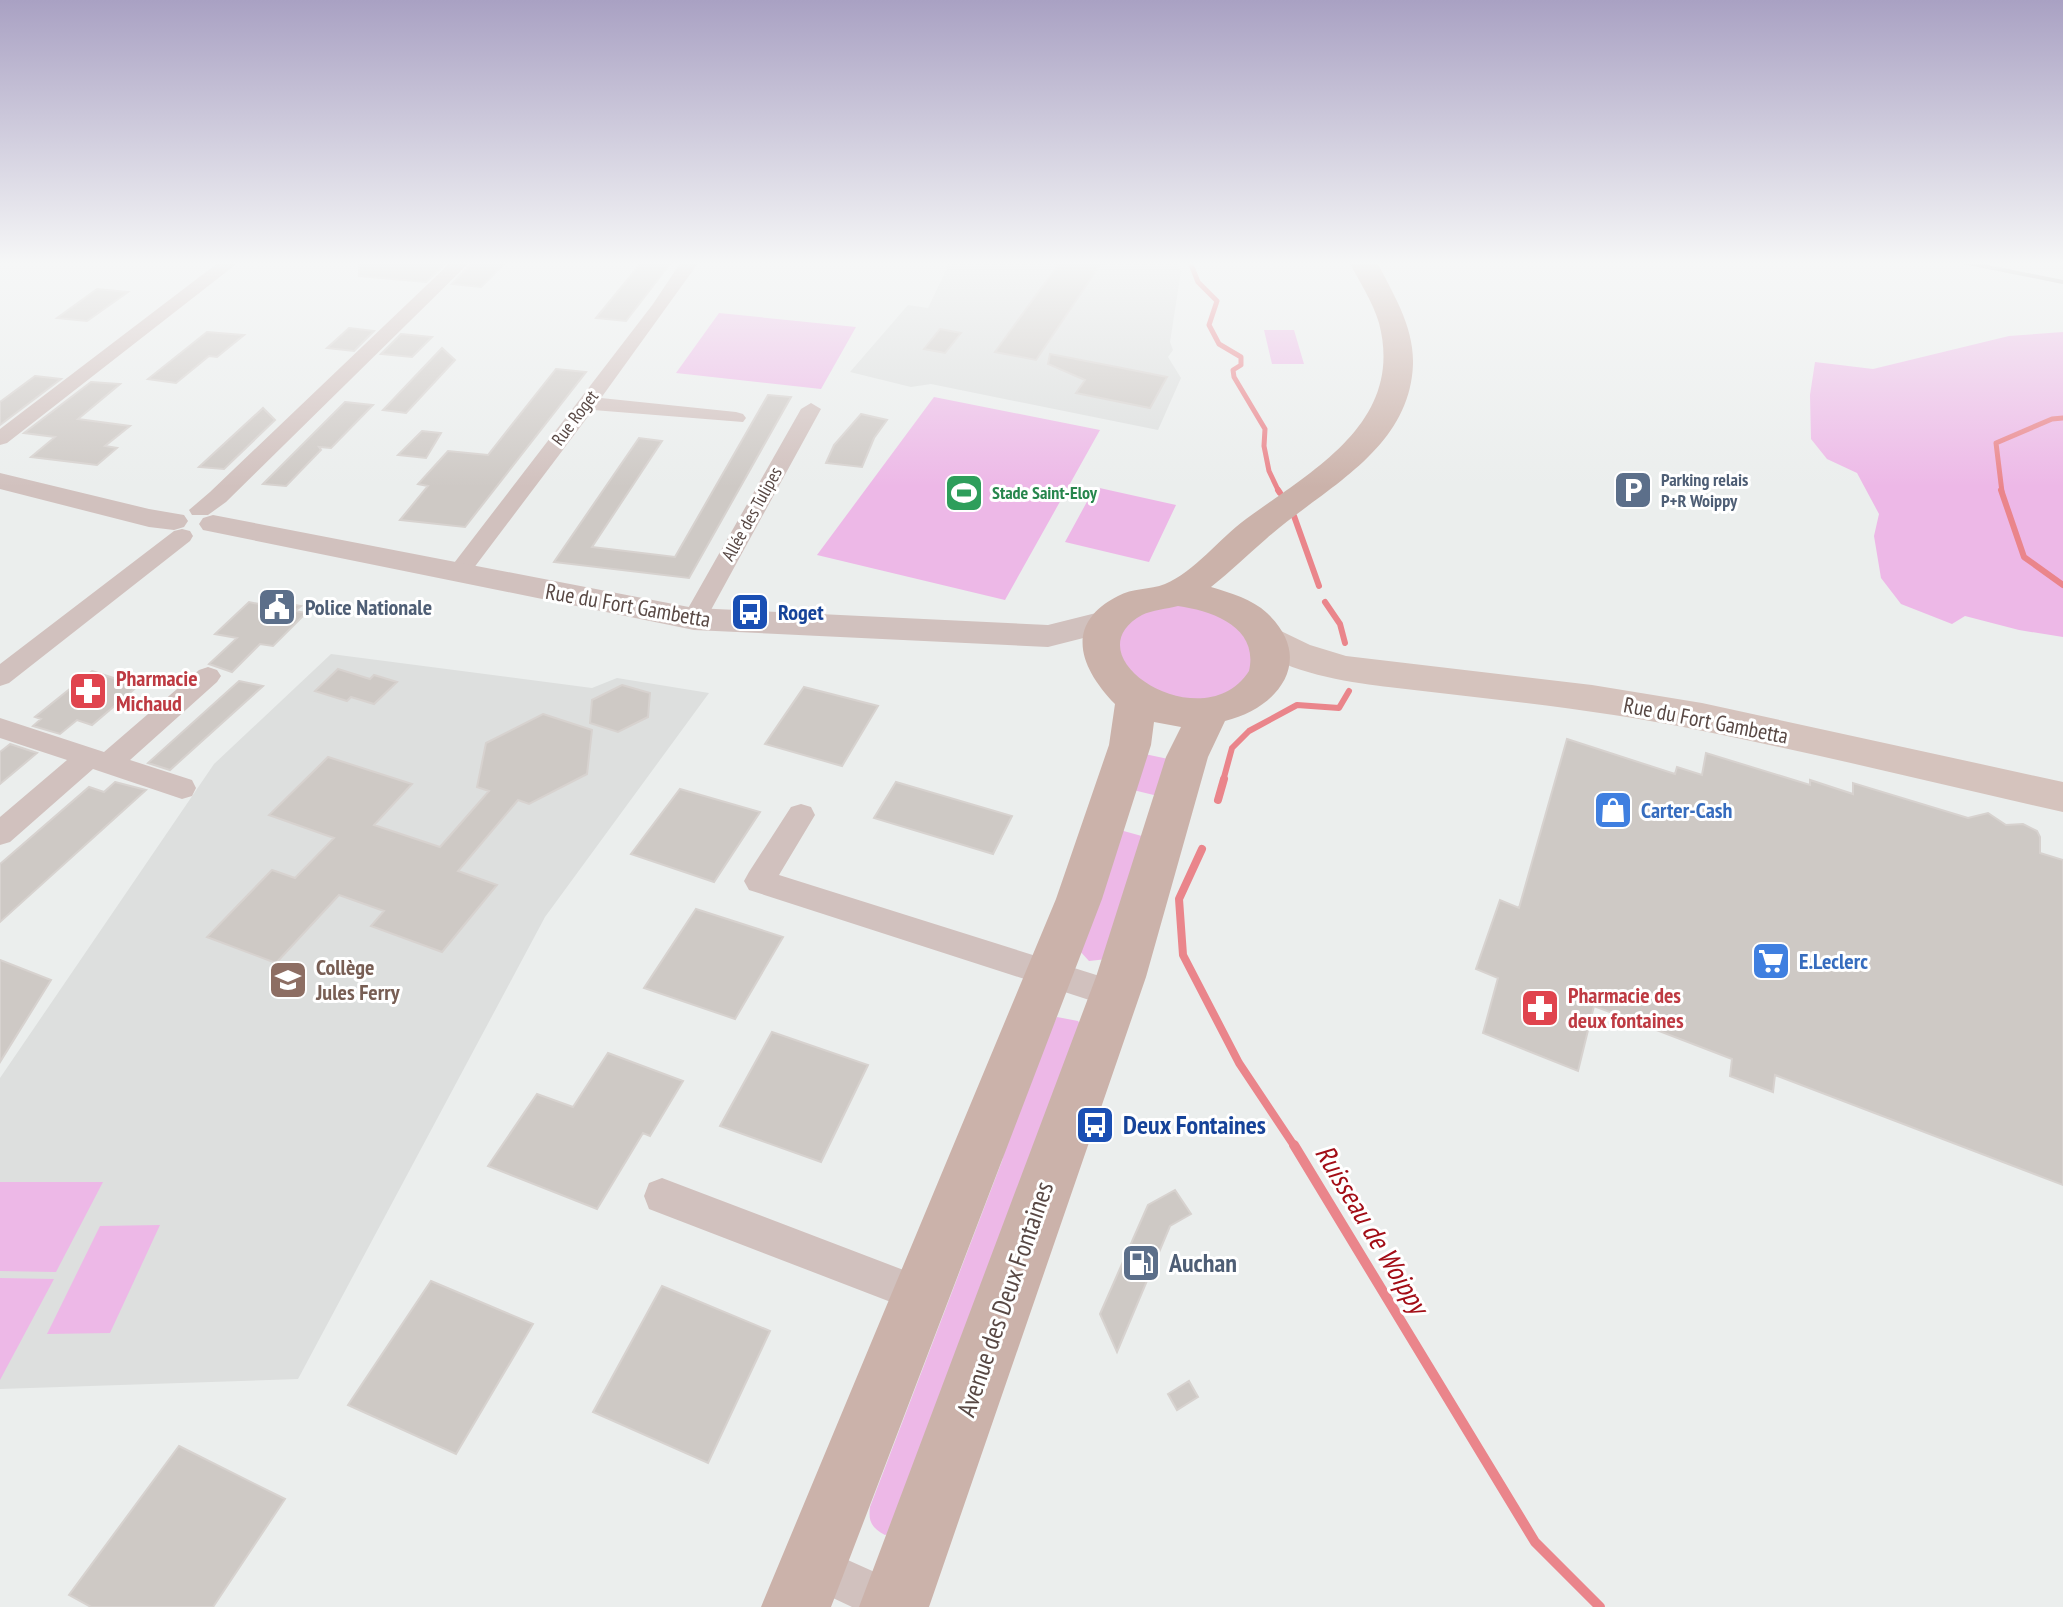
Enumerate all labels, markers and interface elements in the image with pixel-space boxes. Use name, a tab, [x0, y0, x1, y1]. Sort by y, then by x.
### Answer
street label: Rue Roget	[546, 385, 603, 450]
street label: Allée des Tulipes	[716, 463, 787, 565]
place label: Parking relais P+R Woippy	[1661, 468, 1748, 512]
parking icon: Parking relais P+R Woippy	[1612, 469, 1654, 511]
sports icon: Stade Saint-Eloy	[943, 472, 985, 514]
place label: Stade Saint-Eloy	[992, 481, 1098, 504]
street label: Rue du Fort Gambetta	[543, 577, 713, 633]
public building icon: Police Nationale	[256, 586, 298, 628]
bus stop icon: Roget	[729, 591, 771, 633]
place label: Police Nationale	[305, 593, 432, 621]
place label: Roget	[778, 598, 824, 626]
place label: Pharmacie Michaud	[116, 664, 198, 717]
pharmacy icon: Pharmacie Michaud	[67, 670, 109, 712]
street label: Rue du Fort Gambetta	[1621, 690, 1791, 750]
shop icon: Carter-Cash	[1592, 789, 1634, 831]
place label: Carter-Cash	[1641, 796, 1732, 824]
supermarket icon: E.Leclerc	[1750, 940, 1792, 982]
place label: E.Leclerc	[1799, 947, 1868, 975]
place label: Collège Jules Ferry	[315, 953, 401, 1006]
school or university icon: Collège Jules Ferry	[267, 959, 309, 1001]
place label: Pharmacie des deux fontaines	[1568, 981, 1684, 1034]
pharmacy icon: Pharmacie des deux fontaines	[1519, 987, 1561, 1029]
bus stop icon: Deux Fontaines	[1074, 1104, 1116, 1146]
place label: Deux Fontaines	[1123, 1108, 1266, 1141]
water label: Ruisseau de Woippy	[1307, 1137, 1439, 1323]
street label: Avenue des Deux Fontaines	[949, 1177, 1060, 1421]
fuel station icon: Auchan	[1120, 1242, 1162, 1284]
place label: Auchan	[1168, 1246, 1237, 1279]

